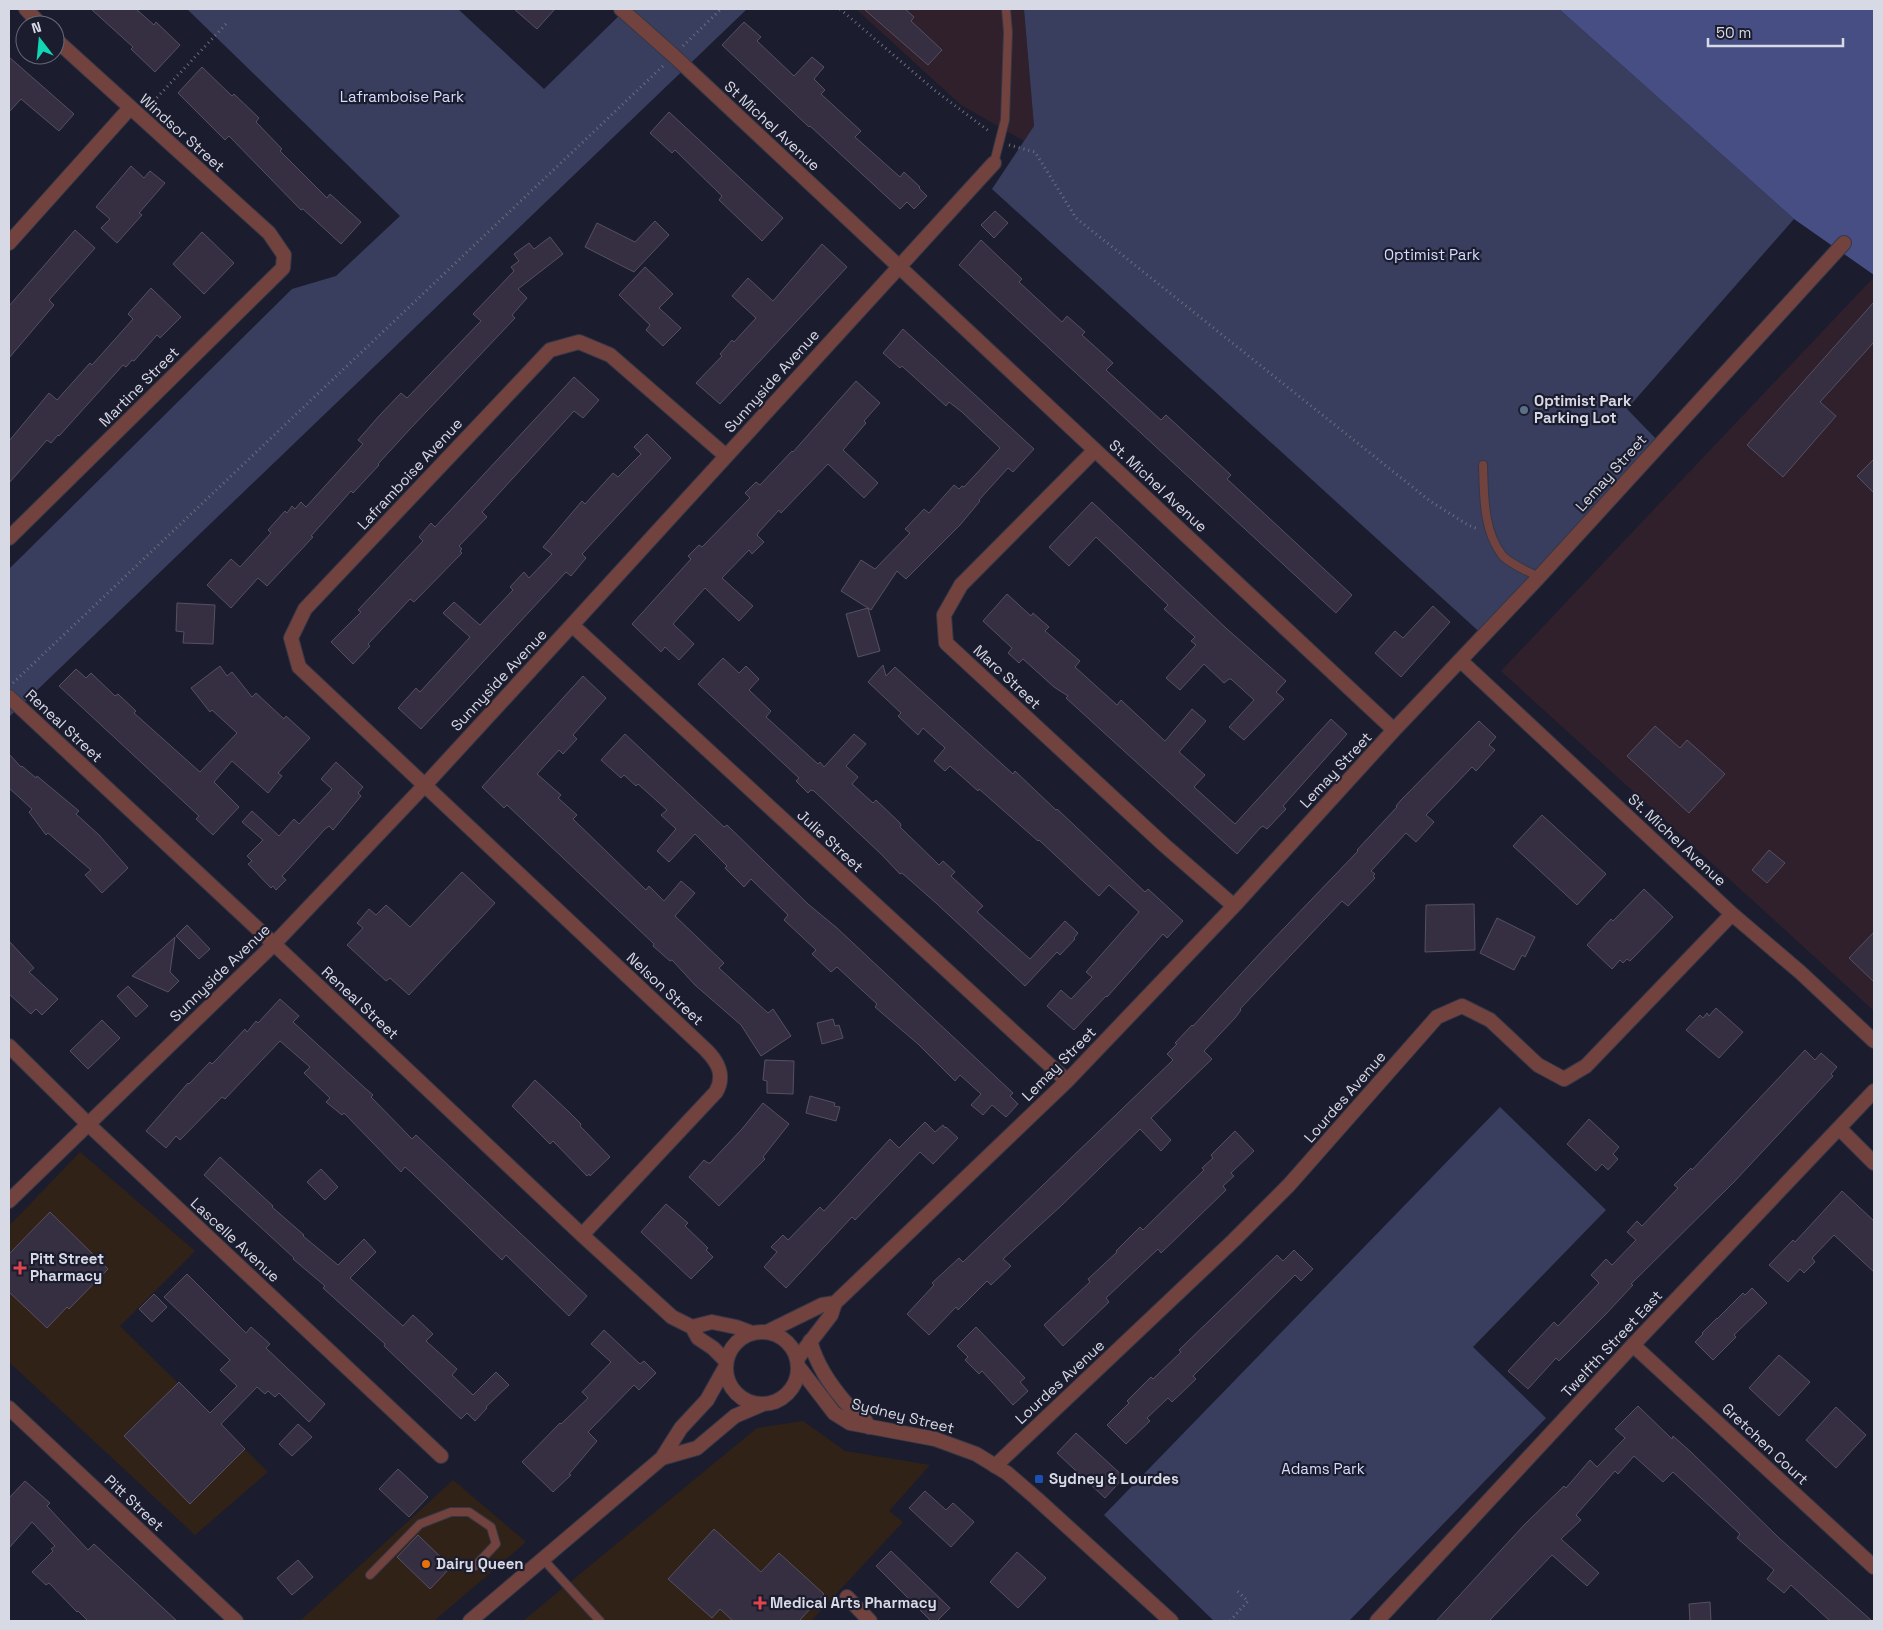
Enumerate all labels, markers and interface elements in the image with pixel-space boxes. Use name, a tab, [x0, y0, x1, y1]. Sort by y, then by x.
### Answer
north arrow	[15, 15, 65, 65]
scale bar	[1708, 15, 1843, 47]
text: N	[29, 18, 43, 37]
text: 50 m	[1716, 23, 1751, 42]
street label: St Michel Avenue	[721, 76, 824, 175]
park label: Laframboise Park	[340, 87, 464, 106]
street label: Windsor Street	[136, 89, 229, 176]
park label: Optimist Park	[1384, 245, 1480, 264]
street label: Sunnyside Avenue	[720, 325, 823, 436]
street label: Martine Street	[95, 343, 183, 431]
place label: Optimist Park Parking Lot	[1534, 391, 1632, 427]
marker: Optimist Park Parking Lot	[1518, 404, 1530, 416]
street label: Laframboise Avenue	[353, 414, 466, 533]
street label: Lemay Street	[1571, 430, 1650, 515]
street label: St. Michel Avenue	[1105, 435, 1211, 536]
street label: Sunnyside Avenue	[446, 625, 551, 735]
street label: Marc Street	[970, 640, 1045, 713]
street label: Reneal Street	[22, 685, 107, 766]
street label: Lemay Street	[1296, 728, 1376, 812]
street label: St. Michel Avenue	[1624, 789, 1730, 890]
street label: Julie Street	[793, 805, 867, 876]
street label: Sunnyside Avenue	[165, 920, 274, 1026]
street label: Nelson Street	[623, 948, 708, 1029]
street label: Reneal Street	[318, 962, 403, 1043]
street label: Lemay Street	[1018, 1022, 1100, 1105]
street label: Lourdes Avenue	[1300, 1047, 1390, 1146]
street label: Lascelle Avenue	[187, 1193, 284, 1286]
place label: Pitt Street Pharmacy	[30, 1249, 104, 1285]
marker: Pitt Street Pharmacy	[14, 1262, 26, 1274]
street label: Twelfth Street East	[1557, 1286, 1666, 1401]
street label: Lourdes Avenue	[1011, 1335, 1108, 1428]
street label: Sydney Street	[850, 1394, 956, 1437]
street label: Gretchen Court	[1718, 1399, 1813, 1489]
park label: Adams Park	[1281, 1459, 1365, 1478]
place label: Sydney & Lourdes	[1049, 1469, 1179, 1488]
street label: Pitt Street	[101, 1470, 168, 1535]
marker: Sydney & Lourdes	[1033, 1473, 1045, 1485]
place label: Dairy Queen	[436, 1554, 524, 1573]
marker: Dairy Queen	[420, 1558, 432, 1570]
place label: Medical Arts Pharmacy	[770, 1593, 937, 1612]
marker: Medical Arts Pharmacy	[754, 1597, 766, 1609]

